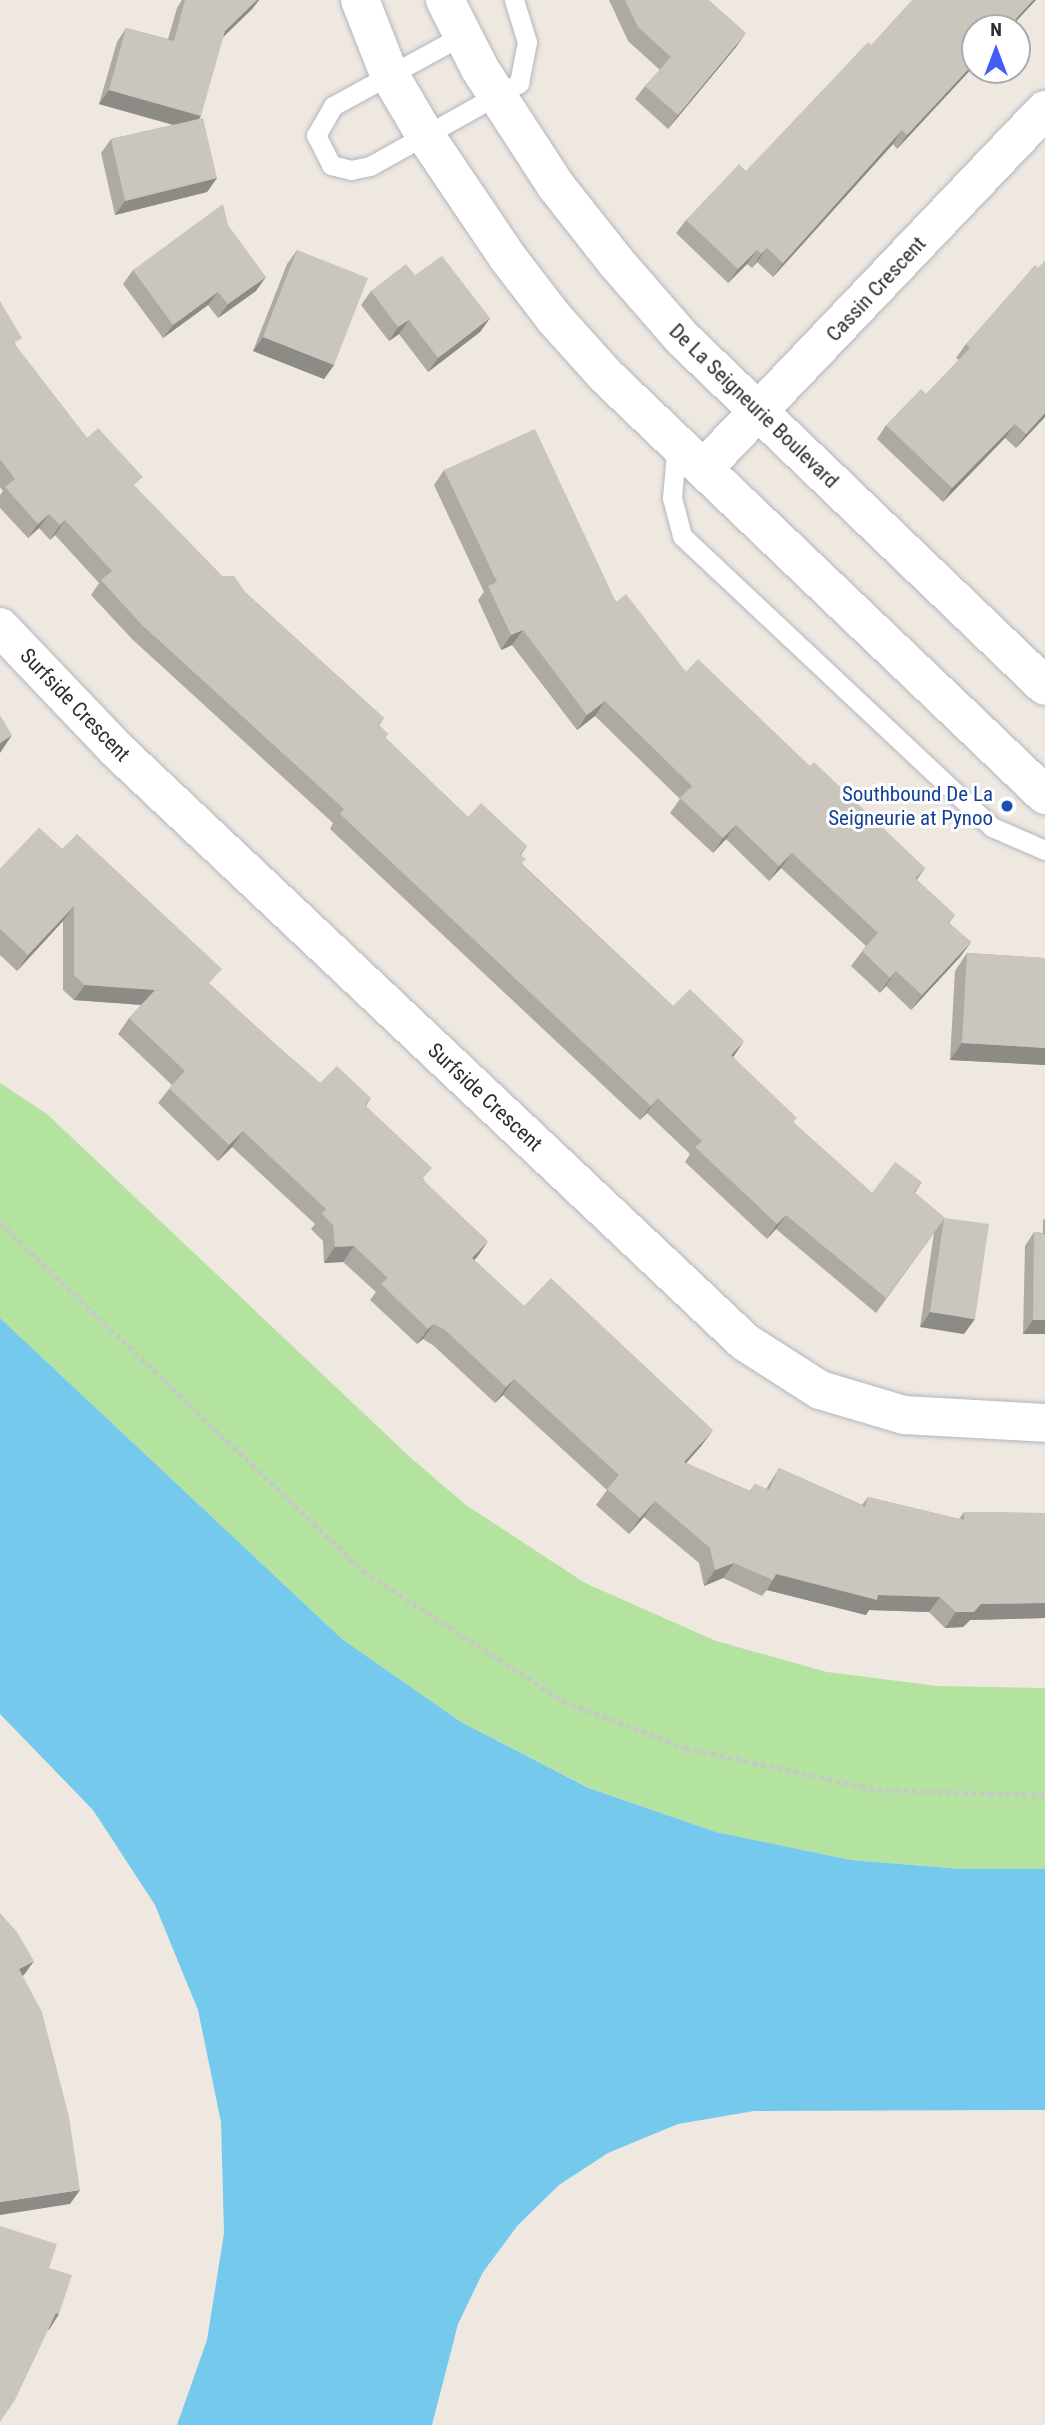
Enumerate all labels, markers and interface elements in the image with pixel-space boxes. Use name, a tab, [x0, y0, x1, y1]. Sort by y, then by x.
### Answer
north arrow	[961, 14, 1031, 84]
text: N	[990, 18, 1002, 41]
street label: Cassin Crescent	[821, 231, 931, 347]
street label: De La Seigneurie Boulevard	[664, 319, 844, 493]
street label: Surfside Crescent	[15, 643, 135, 767]
place label: Southbound De La Seigneurie at Pynoo	[828, 781, 993, 831]
marker: Southbound De La Seigneurie at Pynoo	[999, 798, 1015, 814]
street label: Surfside Crescent	[423, 1038, 547, 1156]

